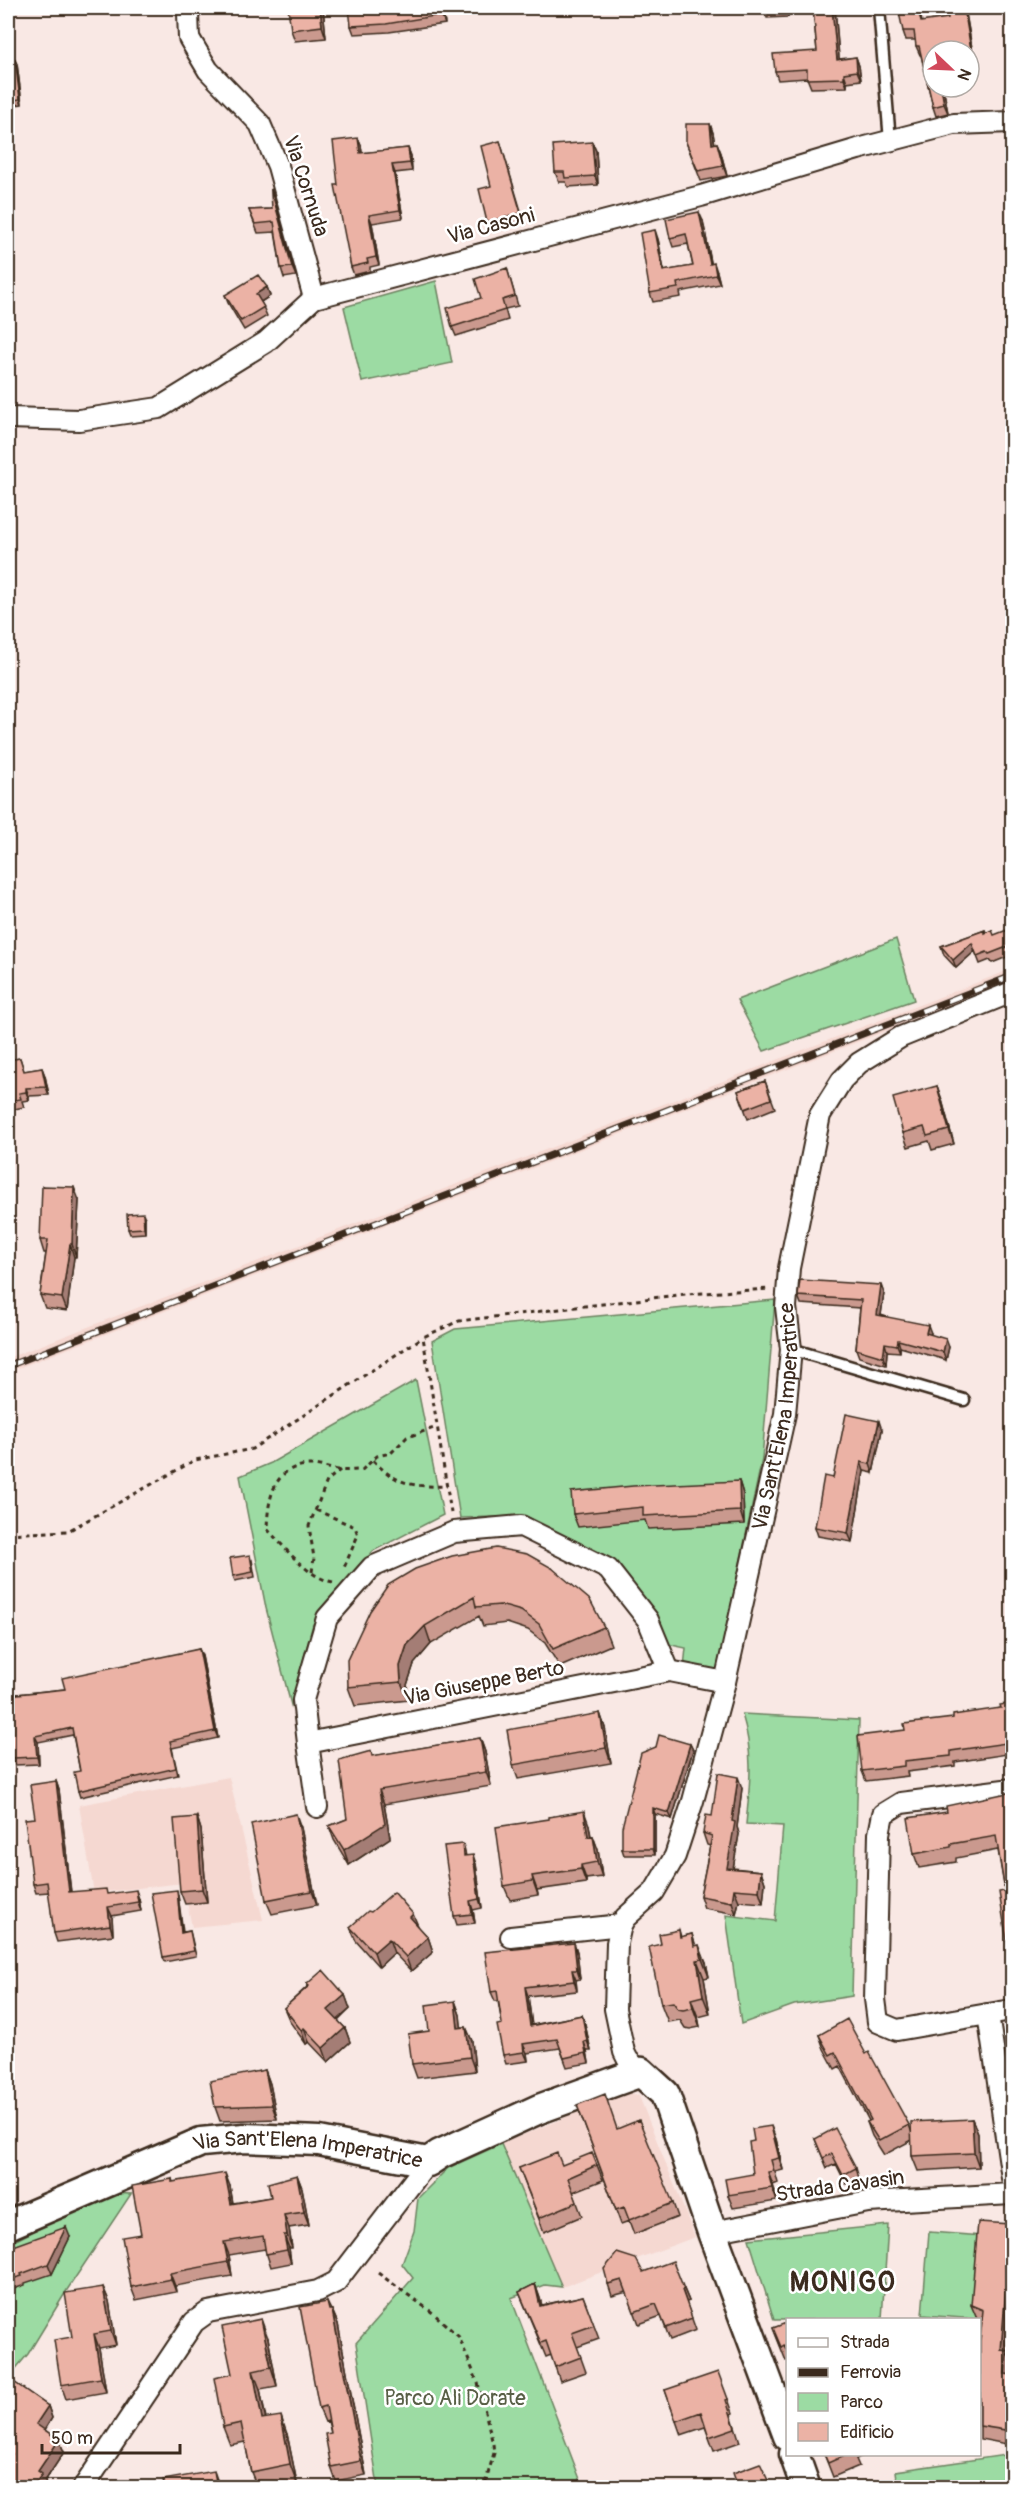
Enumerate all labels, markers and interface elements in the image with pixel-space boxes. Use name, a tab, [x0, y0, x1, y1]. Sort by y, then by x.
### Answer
north arrow	[921, 39, 981, 99]
text: N	[952, 66, 975, 84]
street label: Via Cornuda	[277, 132, 335, 240]
street label: Via Casoni	[444, 201, 538, 251]
street label: Via Sant'Elena Imperatrice	[746, 1300, 805, 1533]
street label: Via Giuseppe Berto	[402, 1654, 566, 1712]
street label: Via Sant'Elena Imperatrice	[189, 2124, 425, 2174]
street label: Strada Cavasin	[774, 2164, 906, 2208]
district label: MONIGO	[790, 2266, 896, 2299]
legend	[786, 2318, 981, 2456]
text: Strada	[840, 2331, 890, 2354]
text: Ferrovia	[840, 2361, 901, 2384]
park label: Parco Ali Dorate	[384, 2385, 526, 2412]
text: Parco	[840, 2391, 883, 2414]
scale bar	[42, 2417, 180, 2455]
text: Edificio	[840, 2421, 894, 2444]
text: 50 m	[51, 2427, 93, 2450]

